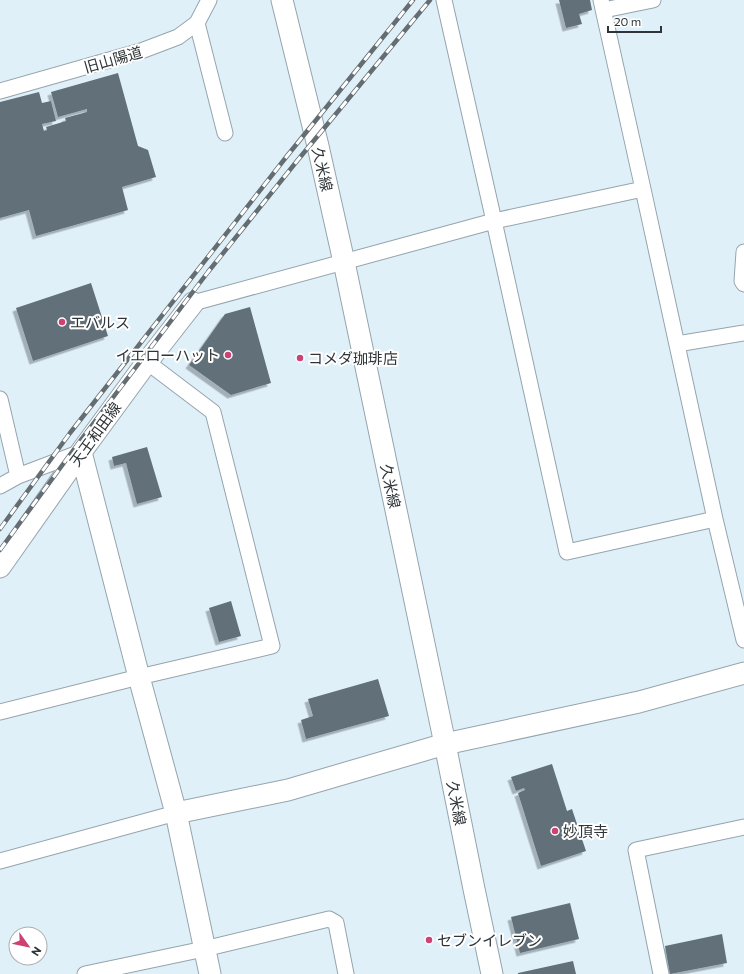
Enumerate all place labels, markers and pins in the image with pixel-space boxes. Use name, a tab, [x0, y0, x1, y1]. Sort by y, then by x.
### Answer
place label: エバルス	[70, 313, 130, 331]
marker: エバルス	[57, 317, 67, 327]
place label: イエローハット	[115, 346, 220, 364]
place label: コメダ珈琲店	[308, 349, 398, 367]
marker: イエローハット	[223, 350, 233, 360]
marker: コメダ珈琲店	[295, 353, 305, 363]
place label: 妙頂寺	[563, 822, 608, 840]
marker: 妙頂寺	[550, 826, 560, 836]
place label: セブンイレブン	[437, 931, 542, 949]
marker: セブンイレブン	[424, 935, 434, 945]

